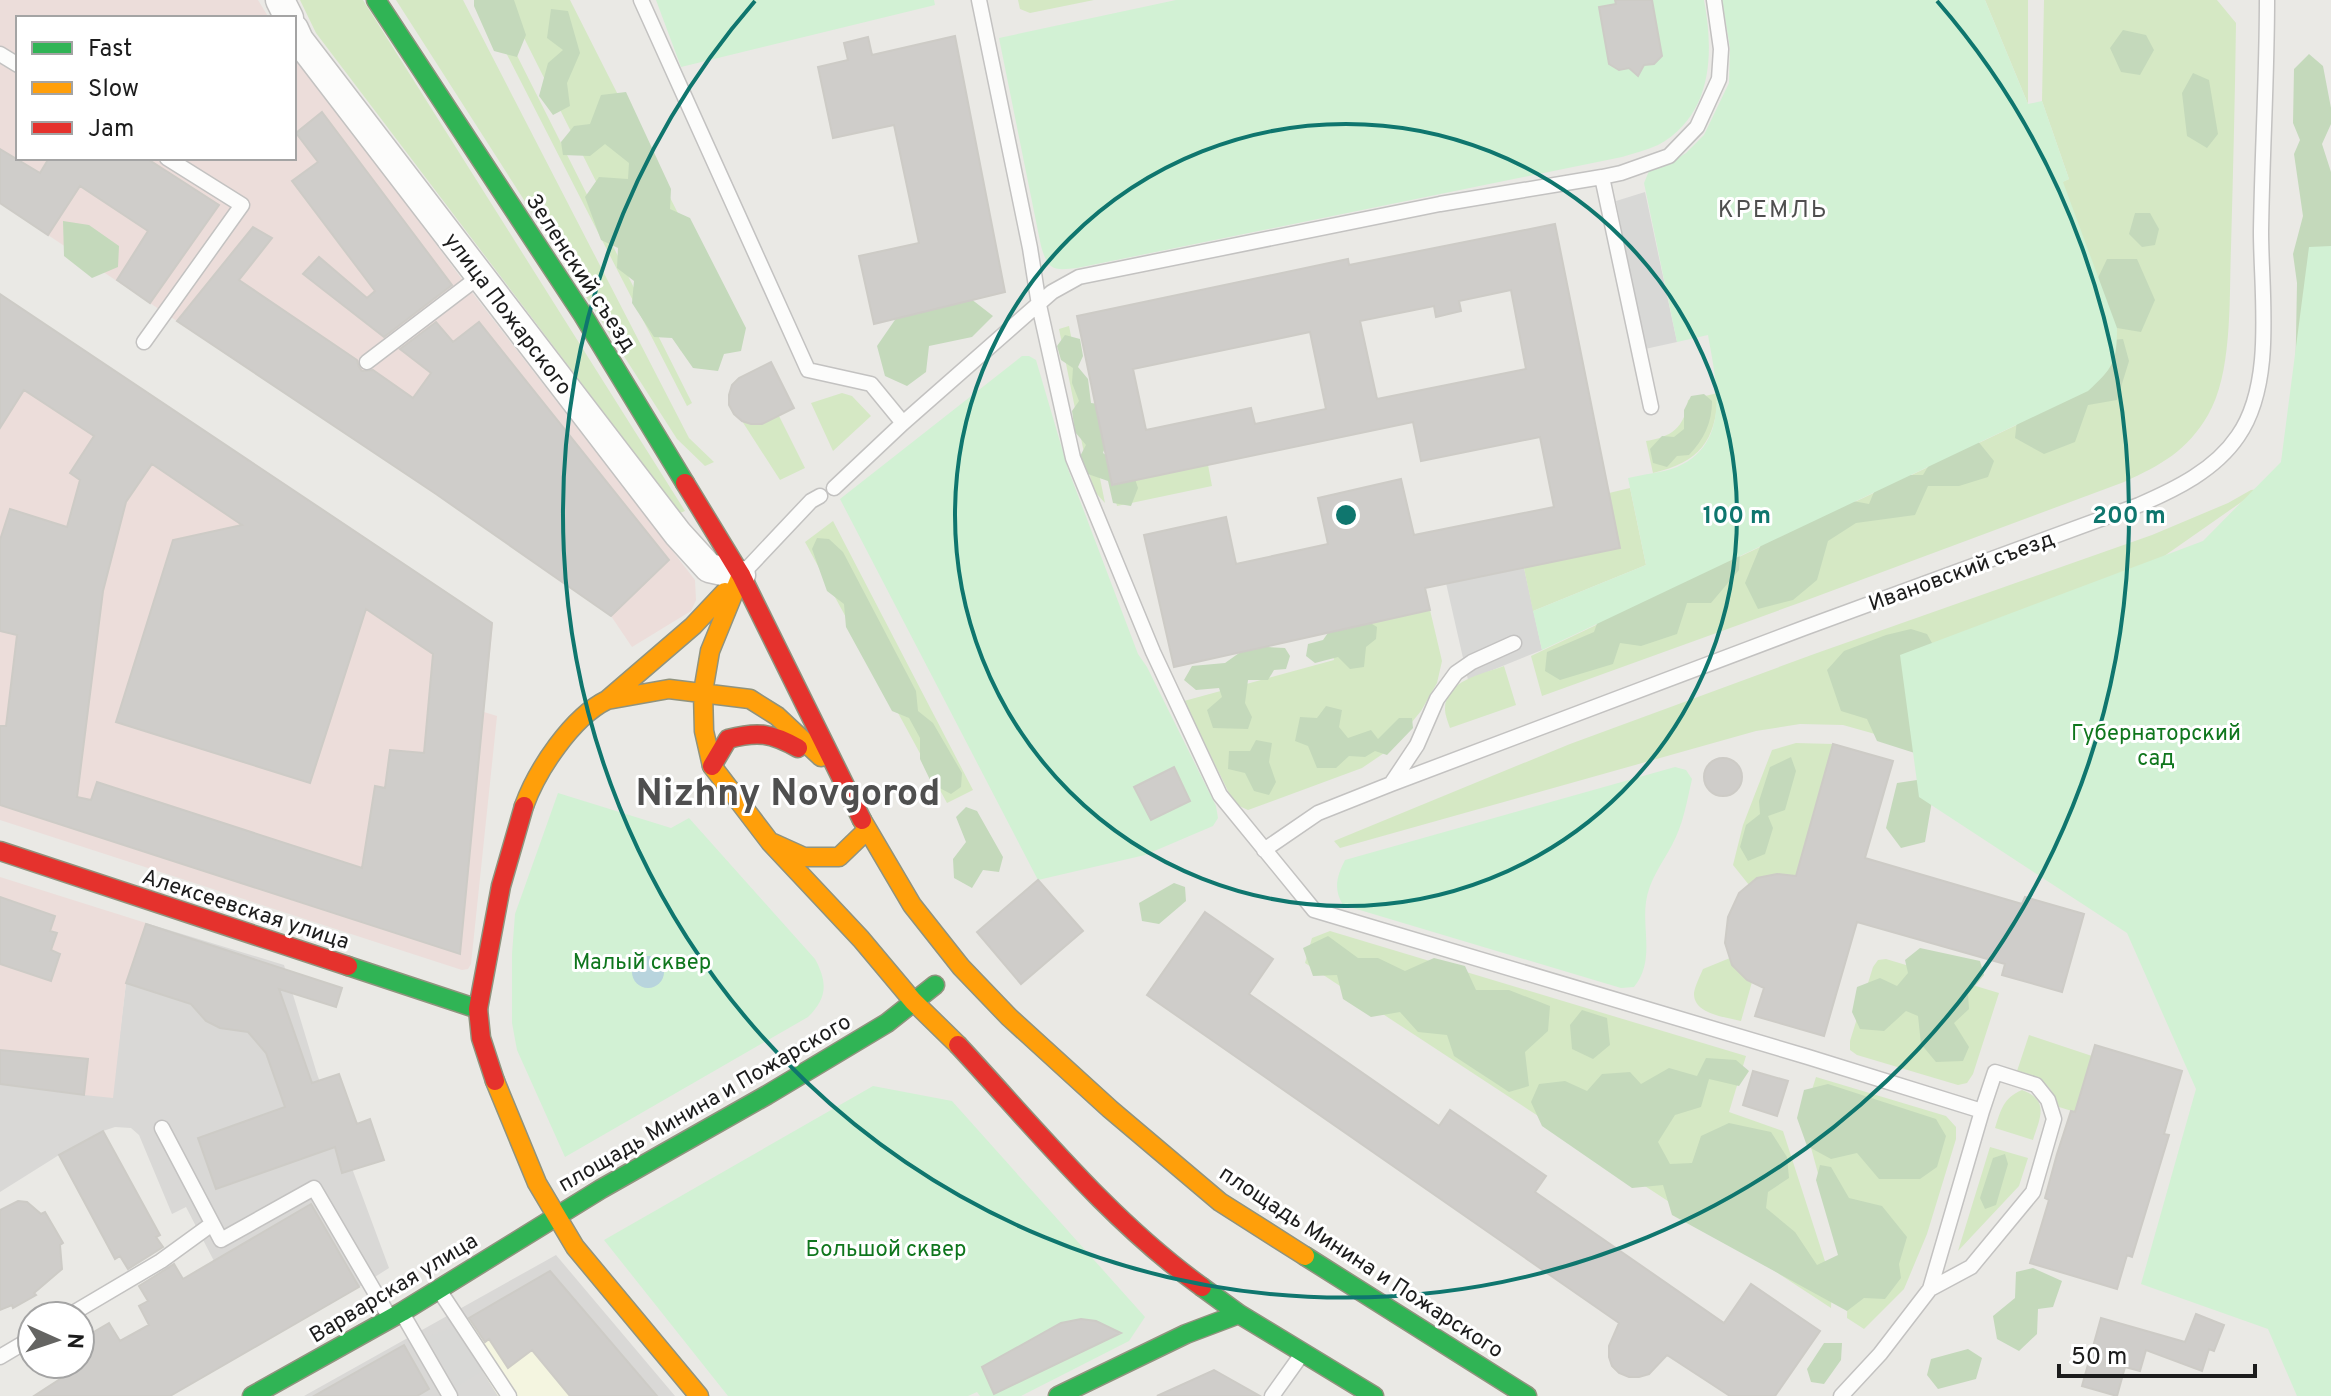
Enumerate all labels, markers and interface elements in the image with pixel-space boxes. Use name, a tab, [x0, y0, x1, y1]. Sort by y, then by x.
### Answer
legend	[16, 16, 296, 160]
text: Fast	[88, 35, 132, 65]
text: Slow	[88, 75, 139, 105]
text: Jam	[88, 115, 134, 145]
street label: Зеленский съезд	[519, 189, 641, 357]
district label: КРЕМЛЬ	[1718, 196, 1828, 226]
street label: улица Пожарского	[437, 228, 577, 401]
centre of rings	[1332, 501, 1360, 529]
text: 100 m	[1703, 502, 1771, 532]
text: 200 m	[2092, 502, 2166, 532]
street label: Ивановский съезд	[1865, 526, 2058, 619]
park label: Губернаторский сад	[2071, 721, 2241, 773]
district label: Nizhny Novgorod	[635, 771, 941, 820]
street label: Алексеевская улица	[138, 864, 352, 957]
park label: Малый сквер	[573, 950, 711, 977]
street label: площадь Минина и Пожарского	[554, 1009, 856, 1199]
street label: площадь Минина и Пожарского	[1213, 1161, 1508, 1365]
street label: Варварская улица	[305, 1228, 483, 1350]
park label: Большой сквер	[806, 1237, 966, 1264]
north arrow	[16, 1300, 96, 1380]
scale bar	[2059, 1328, 2255, 1378]
text: N	[60, 1332, 87, 1350]
text: 50 m	[2071, 1343, 2127, 1373]

